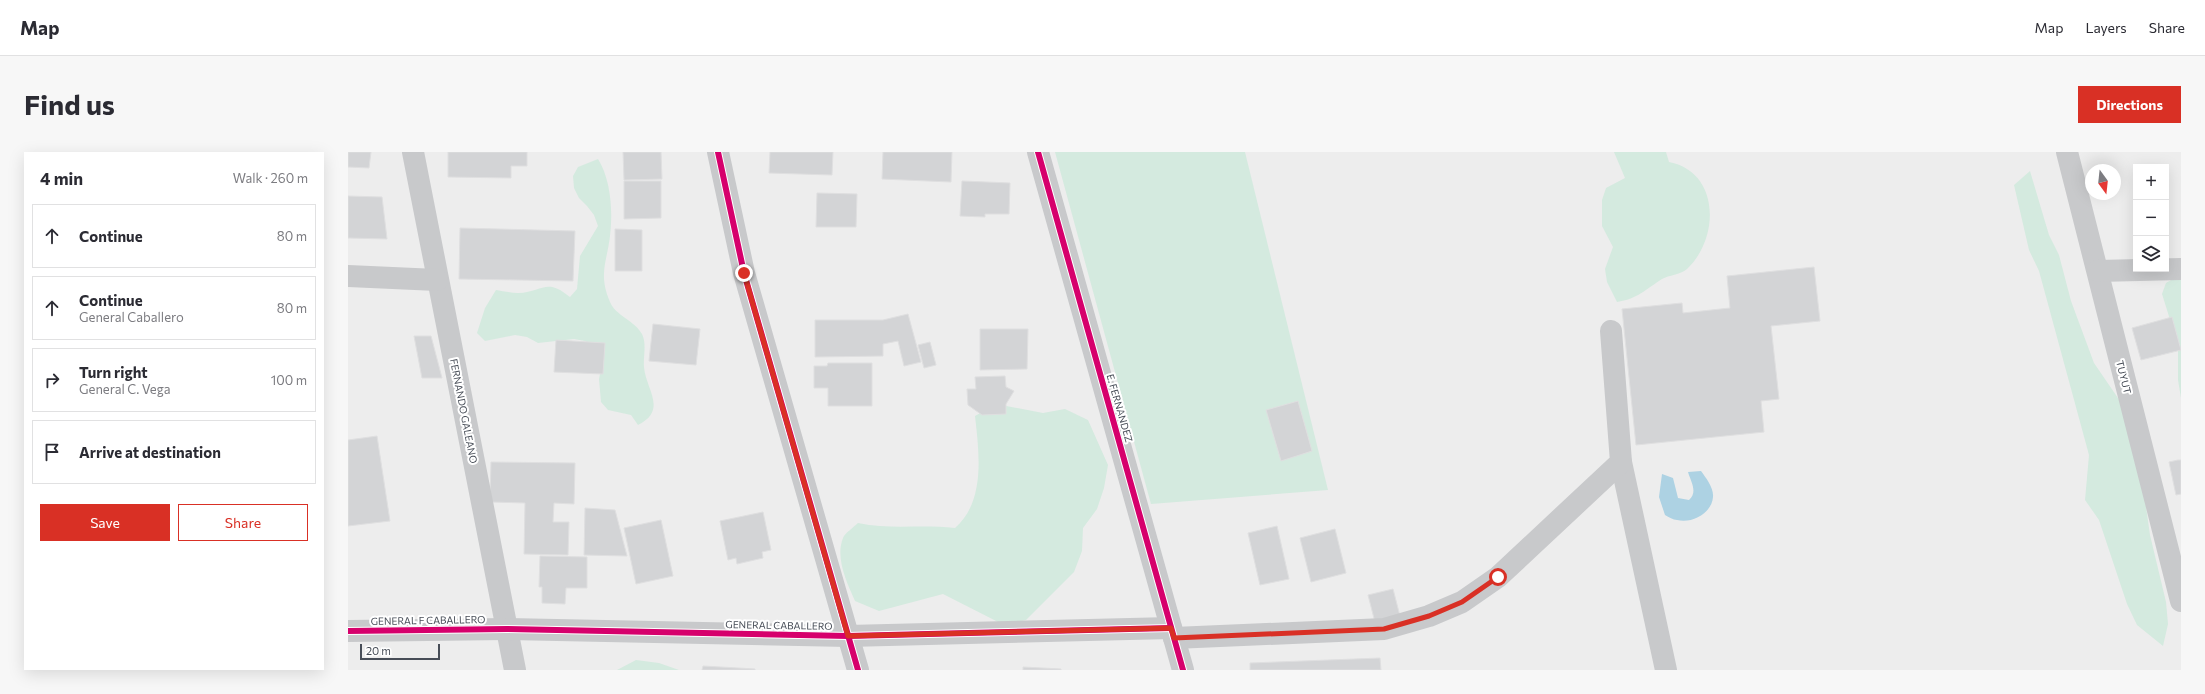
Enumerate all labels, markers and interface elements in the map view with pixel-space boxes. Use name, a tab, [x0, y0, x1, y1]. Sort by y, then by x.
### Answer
text: Map	[20, 16, 59, 39]
text: Map	[2035, 19, 2063, 36]
text: Layers	[2085, 19, 2127, 36]
text: Share	[2149, 19, 2185, 36]
button: Directions	[2078, 86, 2181, 123]
text: Find us	[24, 87, 115, 121]
north arrow	[2085, 164, 2121, 200]
map controls	[2133, 164, 2169, 272]
button: +	[2133, 164, 2169, 200]
text: 4 min	[40, 168, 83, 189]
text: Walk · 260 m	[233, 170, 308, 186]
button: −	[2133, 200, 2169, 236]
icon: ahead	[41, 225, 63, 247]
text: Continue	[79, 227, 143, 245]
text: 80 m	[277, 228, 307, 244]
button: layers	[2133, 236, 2169, 272]
route end	[735, 264, 753, 282]
text: Continue	[79, 291, 143, 309]
icon: ahead	[41, 297, 63, 319]
text: 80 m	[277, 300, 307, 316]
text: General Caballero	[79, 309, 184, 325]
street label: FERNANDO GALEANO	[448, 358, 480, 464]
street label: TUYUT	[2114, 359, 2134, 395]
text: Turn right	[79, 363, 148, 381]
icon: right	[41, 369, 63, 391]
text: 100 m	[271, 372, 307, 388]
street label: E. FERNANDEZ	[1105, 372, 1136, 444]
text: General C. Vega	[79, 381, 170, 397]
icon: arrive	[41, 441, 63, 463]
text: Arrive at destination	[79, 443, 221, 461]
button: Save	[40, 504, 170, 541]
button: Share	[178, 504, 308, 541]
route start	[1489, 568, 1507, 586]
street label: GENERAL F CABALLERO	[370, 613, 486, 627]
street label: GENERAL CABALLERO	[725, 618, 833, 632]
scale bar	[360, 642, 440, 661]
text: 20 m	[366, 644, 391, 657]

